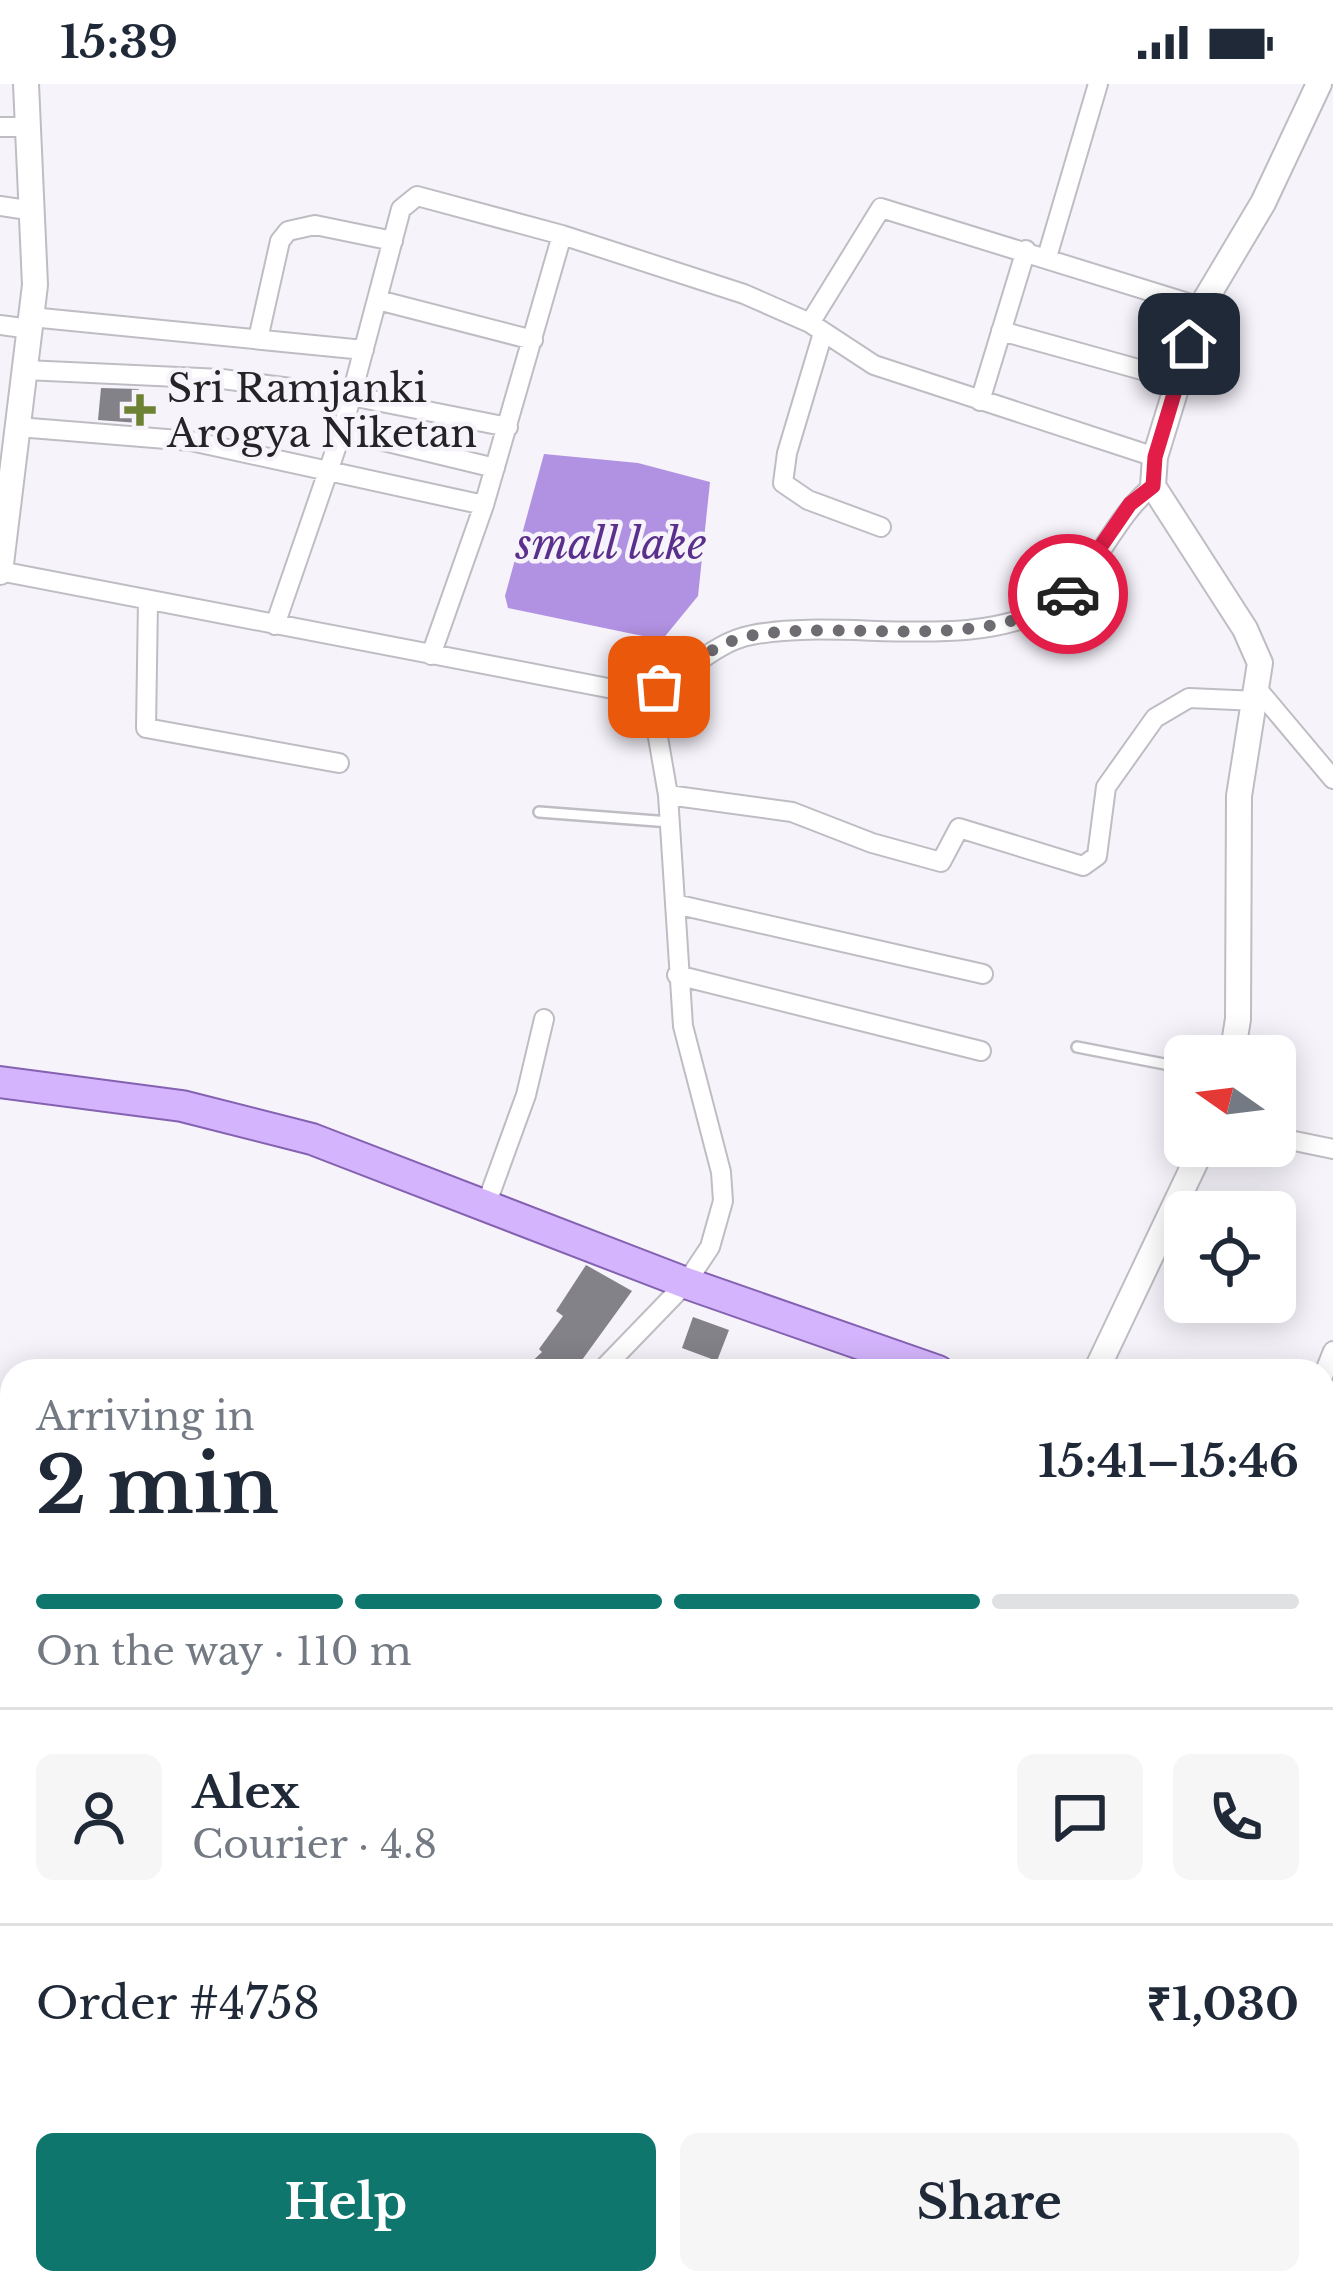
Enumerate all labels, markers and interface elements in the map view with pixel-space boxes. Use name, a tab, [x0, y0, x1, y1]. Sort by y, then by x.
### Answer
text: 15:39	[60, 14, 178, 70]
pin	[1138, 293, 1240, 395]
icon: home	[1156, 311, 1222, 377]
place label: Sri Ramjanki Arogya Niketan	[166, 364, 477, 458]
marker: Sri Ramjanki Arogya Niketan	[124, 394, 156, 426]
water label: small lake	[515, 518, 706, 570]
courier	[1008, 534, 1128, 654]
icon: car	[1035, 561, 1101, 627]
pin	[608, 636, 710, 738]
icon: bag	[626, 654, 692, 720]
north arrow	[1164, 1035, 1296, 1167]
map controls	[1164, 1035, 1296, 1323]
button: locate	[1164, 1191, 1296, 1323]
text: Arriving in	[36, 1392, 255, 1441]
text: 15:41–15:46	[1038, 1433, 1299, 1489]
text: 2 min	[36, 1437, 279, 1534]
text: On the way · 110 m	[36, 1627, 412, 1676]
button: person	[36, 1754, 162, 1880]
button: chat	[1017, 1754, 1143, 1880]
button: phone	[1173, 1754, 1299, 1880]
text: Alex	[192, 1764, 299, 1820]
text: Courier · 4.8	[192, 1820, 437, 1869]
text: Order #4758	[36, 1975, 320, 2031]
text: ₹1,030	[1146, 1976, 1299, 2032]
button: Help	[36, 2133, 656, 2271]
button: Share	[680, 2133, 1299, 2271]

